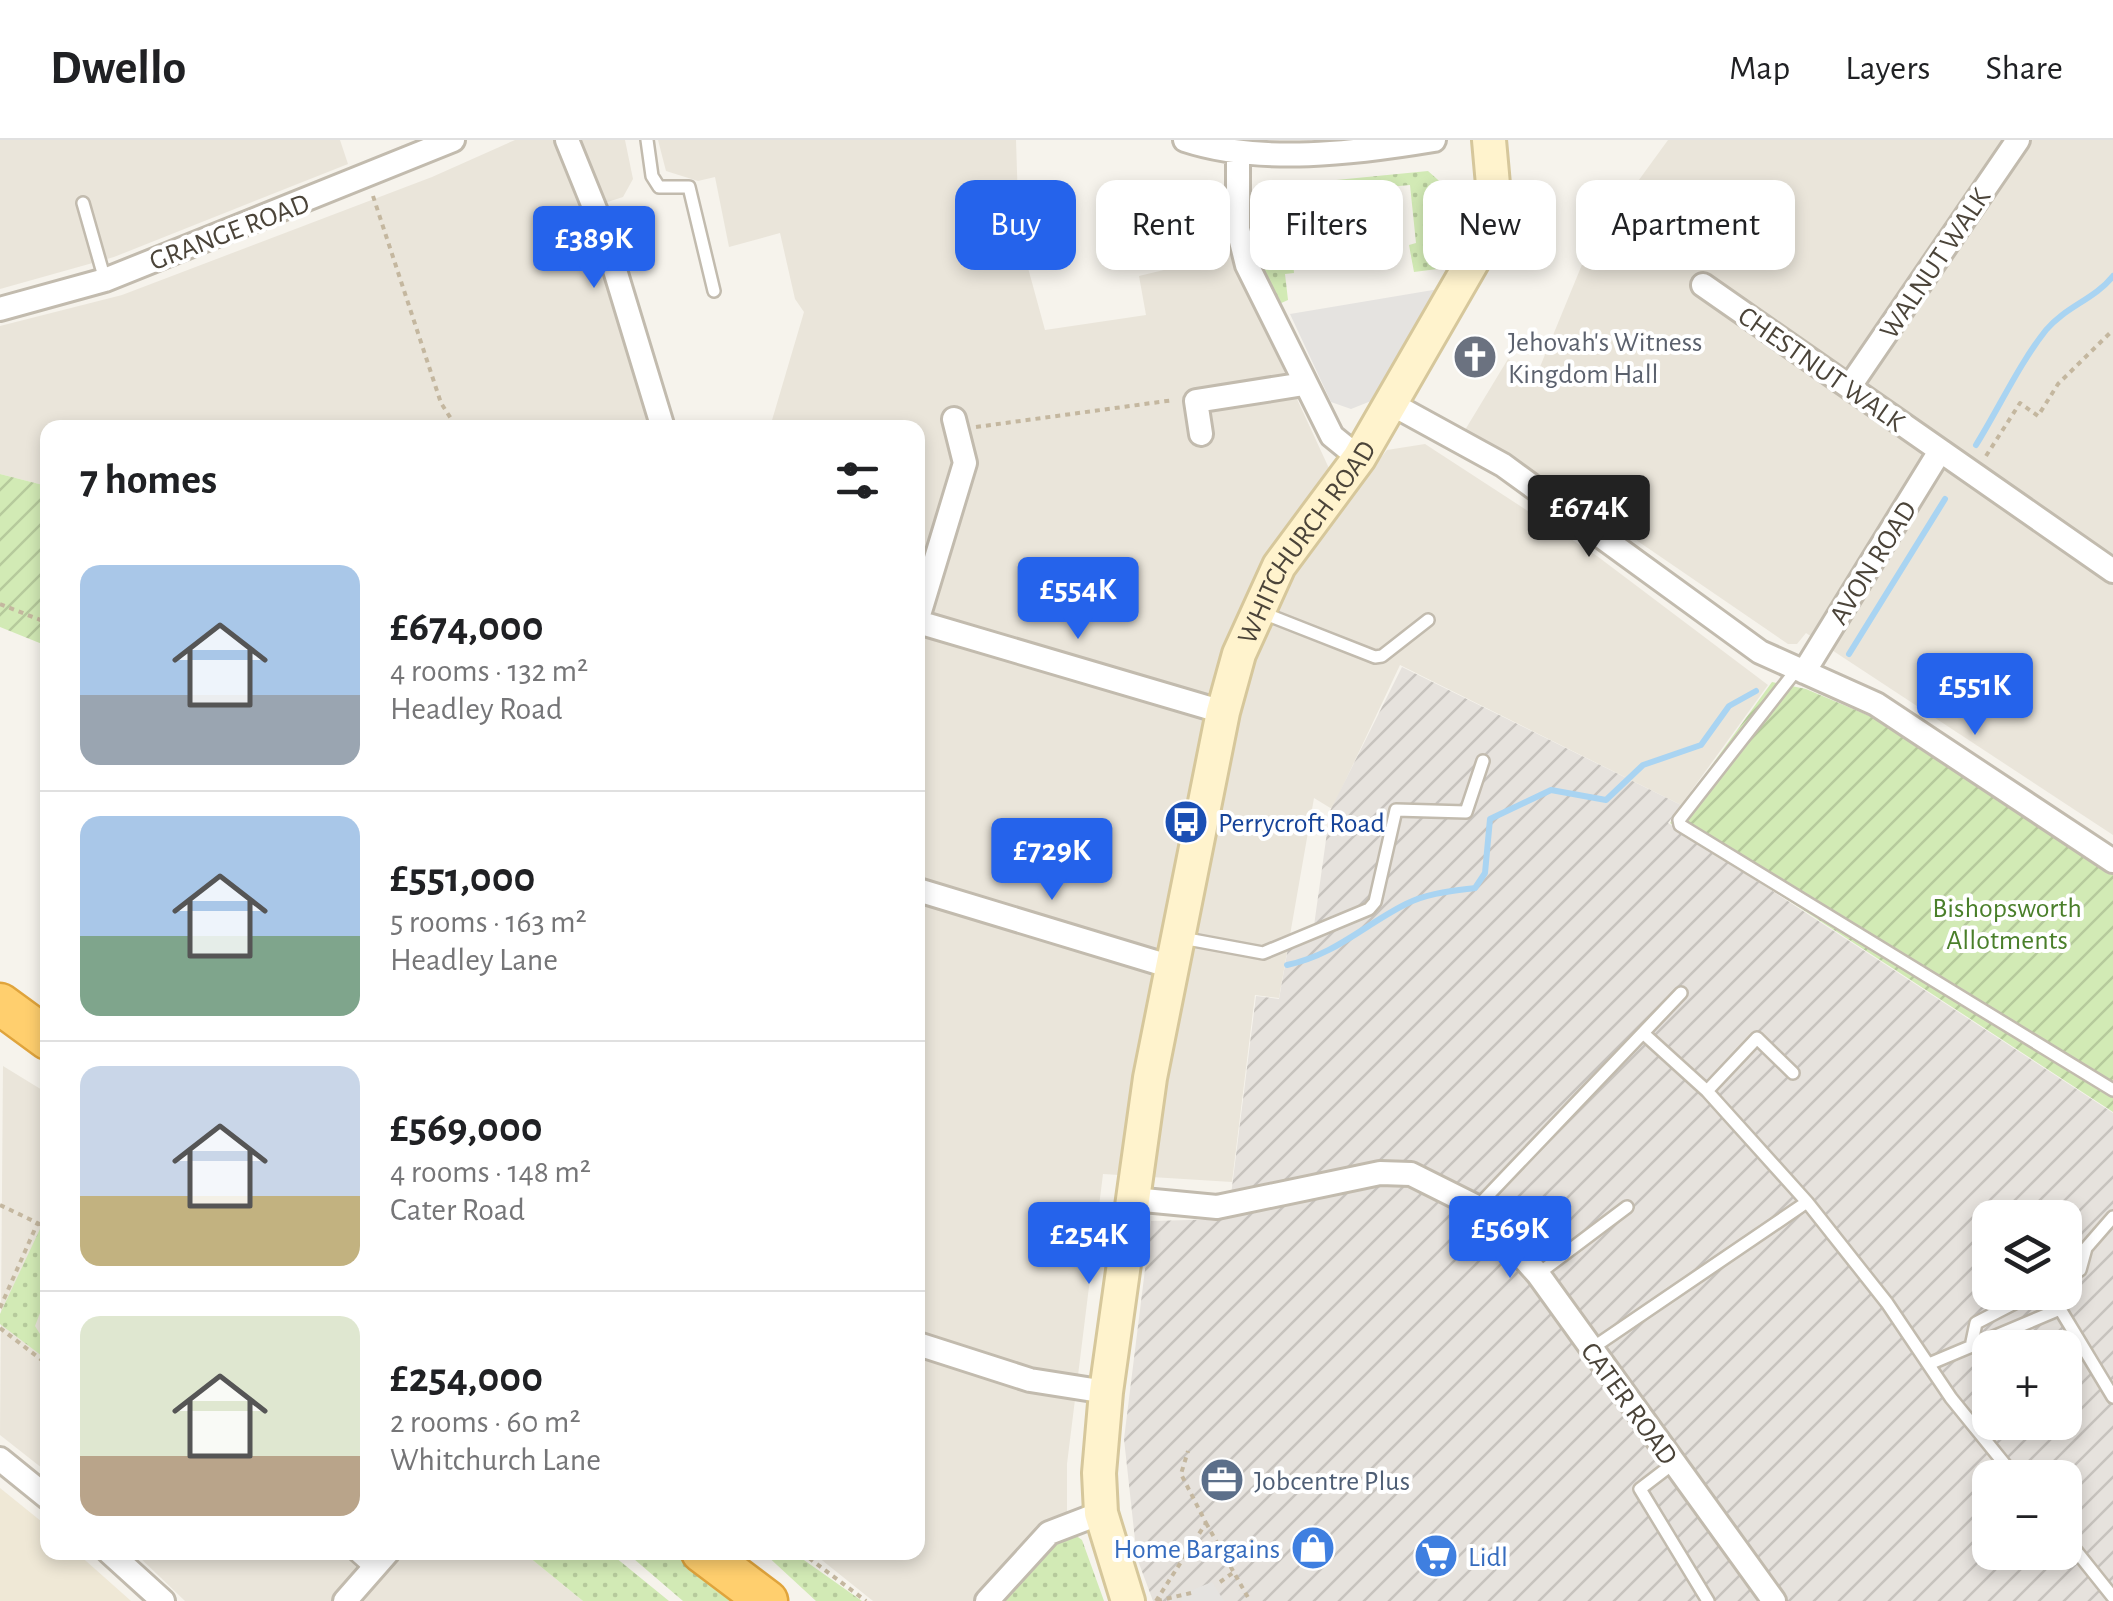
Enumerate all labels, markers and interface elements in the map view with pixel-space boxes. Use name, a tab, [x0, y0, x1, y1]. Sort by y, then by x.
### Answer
text: Dwello	[50, 45, 186, 93]
text: Map	[1729, 51, 1790, 86]
text: Layers	[1845, 51, 1930, 86]
text: Share	[1985, 51, 2063, 86]
chip: Buy	[955, 180, 1076, 270]
chip: Rent	[1096, 180, 1230, 270]
chip: Filters	[1250, 180, 1403, 270]
chip: New	[1423, 180, 1556, 270]
chip: Apartment	[1576, 180, 1795, 270]
street label: WALNUT WALK	[1875, 183, 1997, 344]
street label: GRANGE ROAD	[146, 190, 314, 276]
pin: £389K	[524, 206, 664, 291]
text: £389K	[555, 222, 633, 254]
street label: CHESTNUT WALK	[1732, 302, 1910, 438]
place label: Jehovah's Witness Kingdom Hall	[1508, 329, 1702, 389]
church icon: Jehovah's Witness Kingdom Hall	[1452, 334, 1498, 380]
street label: WHITCHURCH ROAD	[1234, 436, 1382, 649]
icon: filters	[830, 453, 885, 508]
text: 7 homes	[80, 459, 217, 501]
pin: £674K	[1519, 475, 1659, 560]
text: £674K	[1550, 491, 1628, 523]
street label: AVON ROAD	[1825, 497, 1922, 630]
pin: £554K	[1008, 557, 1148, 642]
text: £554K	[1040, 573, 1116, 605]
icon: home	[160, 605, 280, 725]
text: £674,000	[390, 606, 544, 648]
pin: £551K	[1905, 653, 2045, 738]
text: 4 rooms · 132 m²	[390, 655, 588, 687]
text: £551K	[1939, 669, 2011, 701]
text: Headley Road	[390, 693, 563, 725]
bus stop icon: Perrycroft Road	[1163, 799, 1209, 845]
place label: Perrycroft Road	[1218, 810, 1385, 838]
pin: £729K	[982, 818, 1122, 903]
text: £729K	[1013, 834, 1091, 866]
icon: home	[160, 856, 280, 976]
text: £551,000	[390, 857, 535, 899]
park label: Bishopsworth Allotments	[1932, 895, 2082, 955]
text: 5 rooms · 163 m²	[390, 906, 587, 938]
text: Headley Lane	[390, 944, 558, 976]
icon: home	[160, 1106, 280, 1226]
text: £569,000	[390, 1107, 543, 1149]
text: 4 rooms · 148 m²	[390, 1156, 591, 1188]
text: Cater Road	[390, 1194, 525, 1226]
pin: £569K	[1440, 1196, 1580, 1281]
map controls	[1972, 1200, 2082, 1570]
button: layers	[1972, 1200, 2082, 1310]
pin: £254K	[1019, 1202, 1159, 1287]
text: £569K	[1471, 1212, 1549, 1244]
text: £254K	[1050, 1218, 1128, 1250]
button: +	[1972, 1330, 2082, 1440]
street label: CATER ROAD	[1575, 1338, 1682, 1470]
icon: home	[160, 1356, 280, 1476]
text: £254,000	[390, 1357, 543, 1399]
text: 2 rooms · 60 m²	[390, 1406, 581, 1438]
text: Whitchurch Lane	[390, 1444, 601, 1476]
office icon: Jobcentre Plus	[1199, 1457, 1245, 1503]
button: −	[1972, 1460, 2082, 1570]
place label: Jobcentre Plus	[1254, 1468, 1410, 1496]
shop icon: Home Bargains	[1290, 1525, 1336, 1571]
supermarket icon: Lidl	[1413, 1533, 1459, 1579]
place label: Home Bargains	[1113, 1536, 1280, 1564]
place label: Lidl	[1468, 1544, 1508, 1572]

